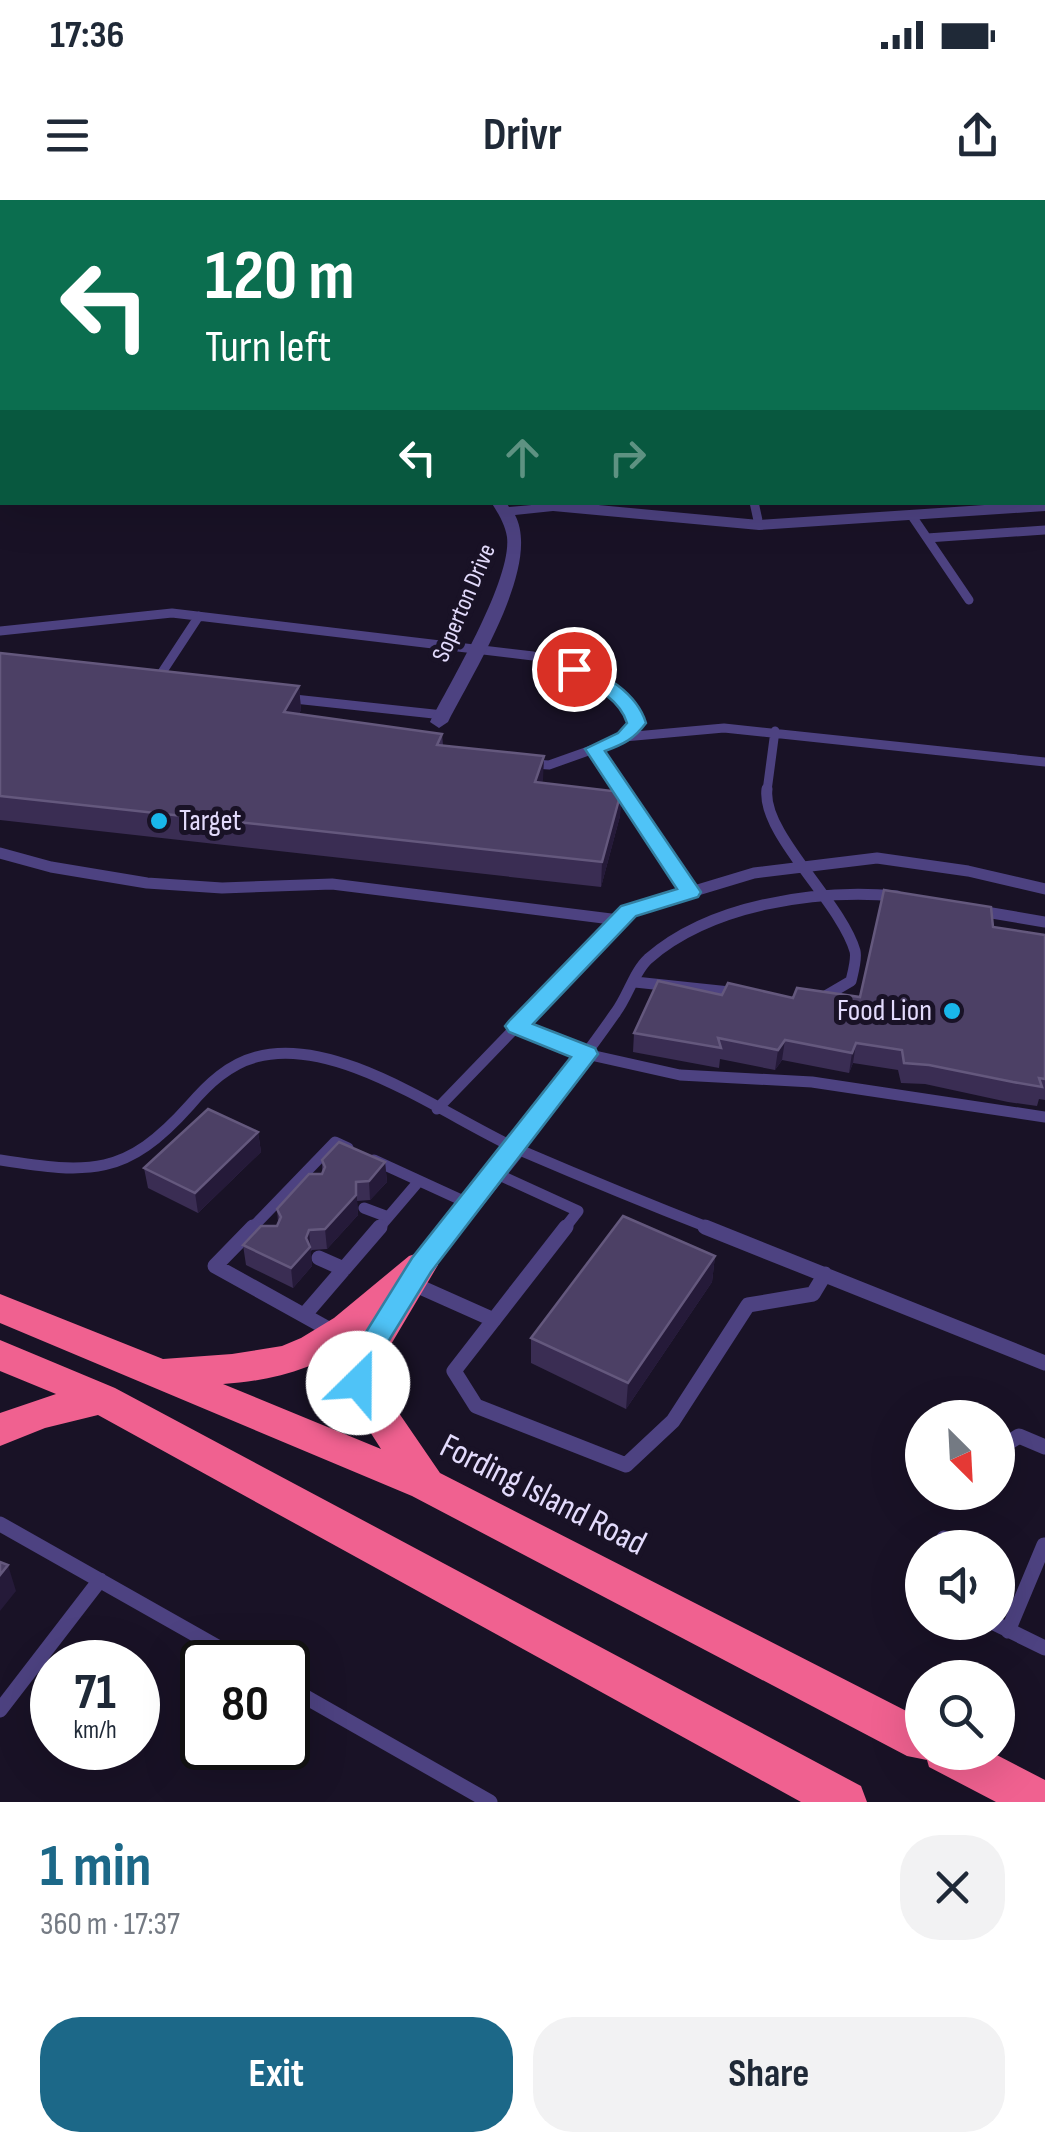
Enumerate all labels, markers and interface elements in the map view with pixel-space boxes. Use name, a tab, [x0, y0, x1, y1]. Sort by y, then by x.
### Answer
text: 17:36	[50, 13, 124, 58]
icon: menu	[40, 108, 95, 163]
text: Drivr	[483, 108, 562, 163]
icon: share	[950, 108, 1005, 163]
text: 120 m	[205, 235, 355, 319]
icon: left	[40, 240, 170, 370]
text: Turn left	[205, 320, 331, 375]
icon: left	[390, 430, 445, 485]
icon: ahead	[495, 430, 550, 485]
icon: right	[600, 430, 655, 485]
street label: Soperton Drive	[425, 539, 503, 667]
pin	[532, 627, 617, 712]
icon: arrive	[547, 642, 602, 697]
place label: Target	[179, 803, 242, 839]
marker: Target	[148, 810, 170, 832]
place label: Food Lion	[837, 993, 932, 1029]
marker: Food Lion	[941, 1000, 963, 1022]
position arrow	[306, 1331, 410, 1435]
north arrow	[905, 1400, 1015, 1510]
map controls	[905, 1400, 1015, 1770]
street label: Fording Island Road	[433, 1425, 653, 1565]
button: sound	[905, 1530, 1015, 1640]
speed limit sign: 80	[180, 1640, 310, 1770]
button: search	[905, 1660, 1015, 1770]
text: 71	[74, 1663, 116, 1723]
text: km/h	[73, 1715, 117, 1746]
text: 1 min	[40, 1831, 152, 1903]
button: close	[900, 1835, 1005, 1940]
text: 360 m · 17:37	[40, 1905, 180, 1944]
button: Exit	[40, 2017, 513, 2132]
button: Share	[533, 2017, 1005, 2132]

